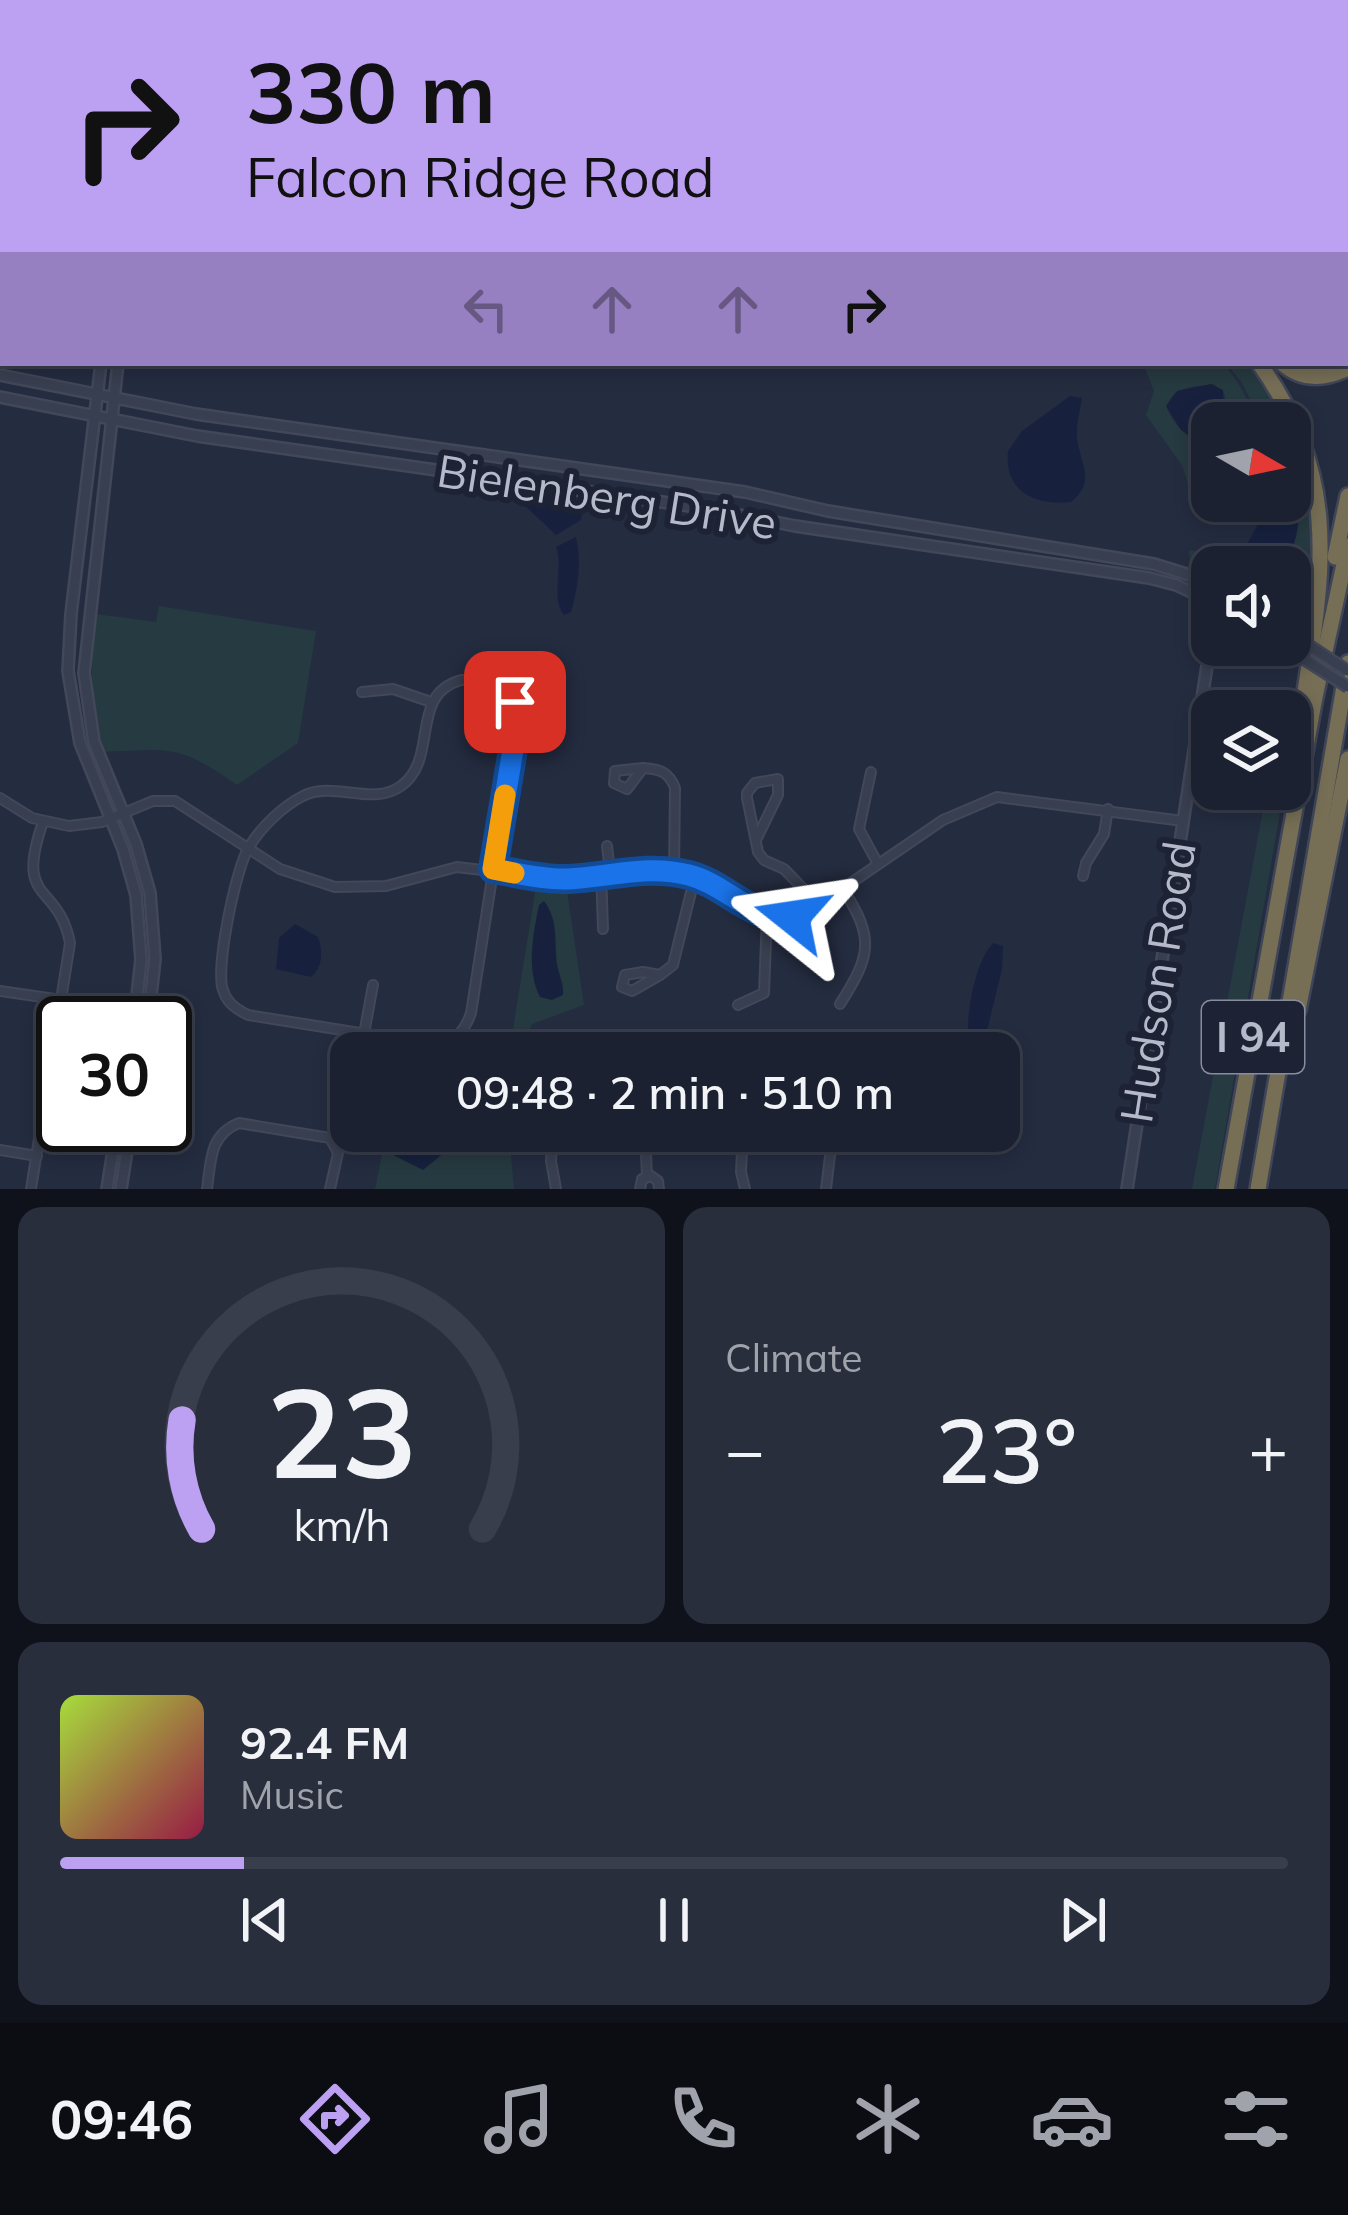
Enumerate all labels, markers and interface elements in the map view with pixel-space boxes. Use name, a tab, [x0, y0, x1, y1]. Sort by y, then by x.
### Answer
text: 330 m	[246, 39, 496, 144]
icon: right	[48, 48, 204, 204]
text: Falcon Ridge Road	[246, 143, 714, 211]
icon: left	[453, 276, 519, 342]
icon: ahead	[579, 276, 645, 342]
icon: ahead	[705, 276, 771, 342]
icon: right	[831, 276, 897, 342]
north arrow	[1191, 402, 1311, 522]
map controls	[1191, 402, 1311, 810]
street label: Bielenberg Drive	[434, 442, 781, 550]
button: sound	[1191, 546, 1311, 666]
pin	[464, 651, 566, 753]
icon: arrive	[482, 669, 548, 735]
button: layers	[1191, 690, 1311, 810]
street label: Hudson Road	[1107, 837, 1207, 1126]
position arrow	[729, 854, 855, 980]
speed limit sign: 30	[36, 996, 192, 1152]
road number: I 94	[1202, 1001, 1304, 1073]
text: 09:48 · 2 min · 510 m	[456, 1064, 894, 1120]
text: Climate	[725, 1333, 863, 1382]
text: 23	[267, 1353, 416, 1509]
text: 23°	[936, 1393, 1077, 1506]
text: −	[725, 1408, 765, 1491]
text: +	[1248, 1408, 1288, 1491]
text: km/h	[293, 1497, 390, 1551]
text: 92.4 FM	[240, 1714, 409, 1770]
text: Music	[240, 1770, 344, 1819]
icon: previous	[232, 1887, 298, 1953]
icon: pause	[641, 1887, 707, 1953]
icon: next	[1050, 1887, 1116, 1953]
icon: directions	[293, 2077, 377, 2161]
icon: music	[477, 2077, 561, 2161]
icon: phone	[661, 2077, 745, 2161]
icon: climate	[846, 2077, 930, 2161]
icon: car	[1030, 2077, 1114, 2161]
icon: filters	[1214, 2077, 1298, 2161]
text: 09:46	[50, 2085, 193, 2153]

